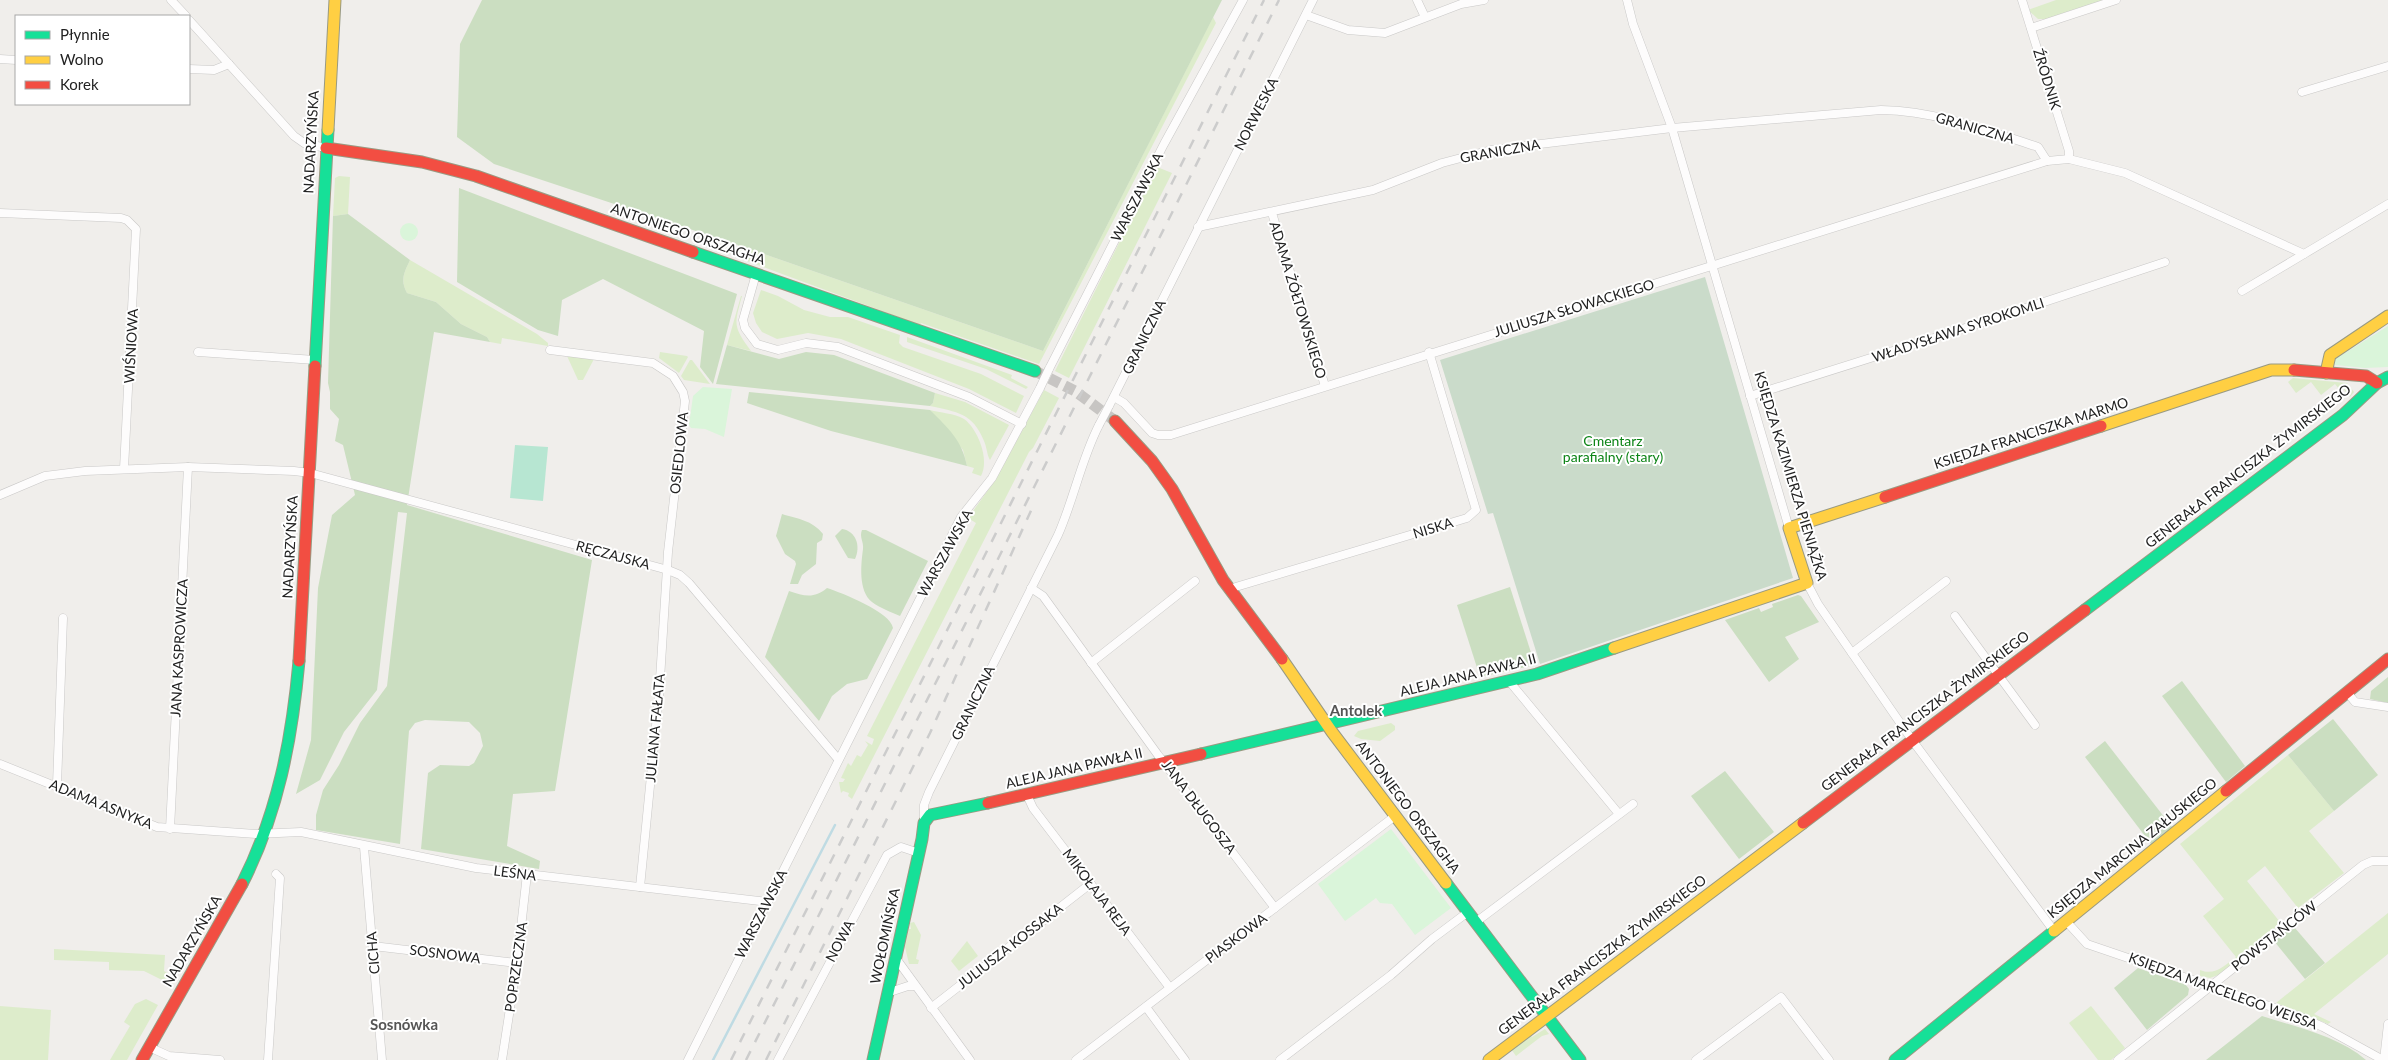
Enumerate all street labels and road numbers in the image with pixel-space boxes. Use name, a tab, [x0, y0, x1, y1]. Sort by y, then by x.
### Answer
street label: ŹRÓDNIK	[2030, 46, 2065, 112]
street label: NORWESKA	[1230, 74, 1281, 153]
street label: NADARZYŃSKA	[299, 90, 322, 194]
street label: GRANICZNA	[1934, 108, 2017, 147]
street label: GRANICZNA	[1459, 135, 1542, 166]
street label: WARSZAWSKA	[1107, 149, 1167, 244]
street label: ANTONIEGO ORSZAGHA	[609, 199, 768, 268]
street label: ADAMA ŻÓŁTOWSKIEGO	[1266, 219, 1331, 381]
street label: JULIUSZA SŁOWACKIEGO	[1492, 275, 1656, 340]
street label: WŁADYSŁAWA SYROKOMLI	[1870, 294, 2046, 365]
street label: GRANICZNA	[1118, 296, 1169, 377]
street label: WIŚNIOWA	[120, 308, 141, 384]
street label: KSIĘDZA KAZIMIERZA PIENIĄŻKA	[1751, 369, 1832, 583]
street label: GENERAŁA FRANCISZKA ŻYMIRSKIEGO	[2141, 380, 2354, 551]
street label: KSIĘDZA FRANCISZKA MARMO	[1931, 393, 2130, 472]
street label: OSIEDLOWA	[666, 410, 691, 495]
street label: NADARZYŃSKA	[278, 495, 301, 599]
street label: WARSZAWSKA	[913, 505, 976, 600]
street label: NISKA	[1411, 513, 1455, 542]
street label: RĘCZAJSKA	[574, 536, 653, 573]
street label: JANA KASPROWICZA	[166, 578, 191, 718]
street label: GENERAŁA FRANCISZKA ŻYMIRSKIEGO	[1817, 627, 2032, 794]
street label: ALEJA JANA PAWŁA II	[1398, 649, 1538, 700]
street label: GRANICZNA	[947, 662, 998, 743]
street label: JULIANA FAŁATA	[641, 672, 668, 783]
street label: ANTONIEGO ORSZAGHA	[1353, 737, 1464, 877]
street label: ALEJA JANA PAWŁA II	[1004, 743, 1144, 792]
street label: JANA DŁUGOSZA	[1159, 756, 1241, 857]
street label: KSIĘDZA MARCINA ZAŁUSKIEGO	[2043, 774, 2220, 921]
street label: ADAMA ASNYKA	[47, 775, 156, 832]
street label: MIKOŁAJA REJA	[1059, 845, 1136, 939]
street label: LEŚNA	[493, 861, 538, 884]
street label: WARSZAWSKA	[731, 866, 791, 961]
street label: GENERAŁA FRANCISZKA ŻYMIRSKIEGO	[1494, 871, 1709, 1038]
street label: WOŁOMIŃSKA	[866, 886, 903, 985]
street label: NADARZYŃSKA	[158, 891, 225, 990]
street label: POWSTAŃCÓW	[2228, 897, 2320, 974]
street label: JULIUSZA KOSSAKA	[953, 899, 1066, 992]
street label: PIASKOWA	[1202, 909, 1270, 966]
street label: NOWA	[821, 916, 858, 965]
street label: POPRZECZNA	[501, 920, 530, 1013]
street label: CICHA	[362, 930, 383, 975]
street label: SOSNOWA	[409, 941, 482, 966]
street label: KSIĘDZA MARCELEGO WEISSA	[2126, 948, 2320, 1033]

